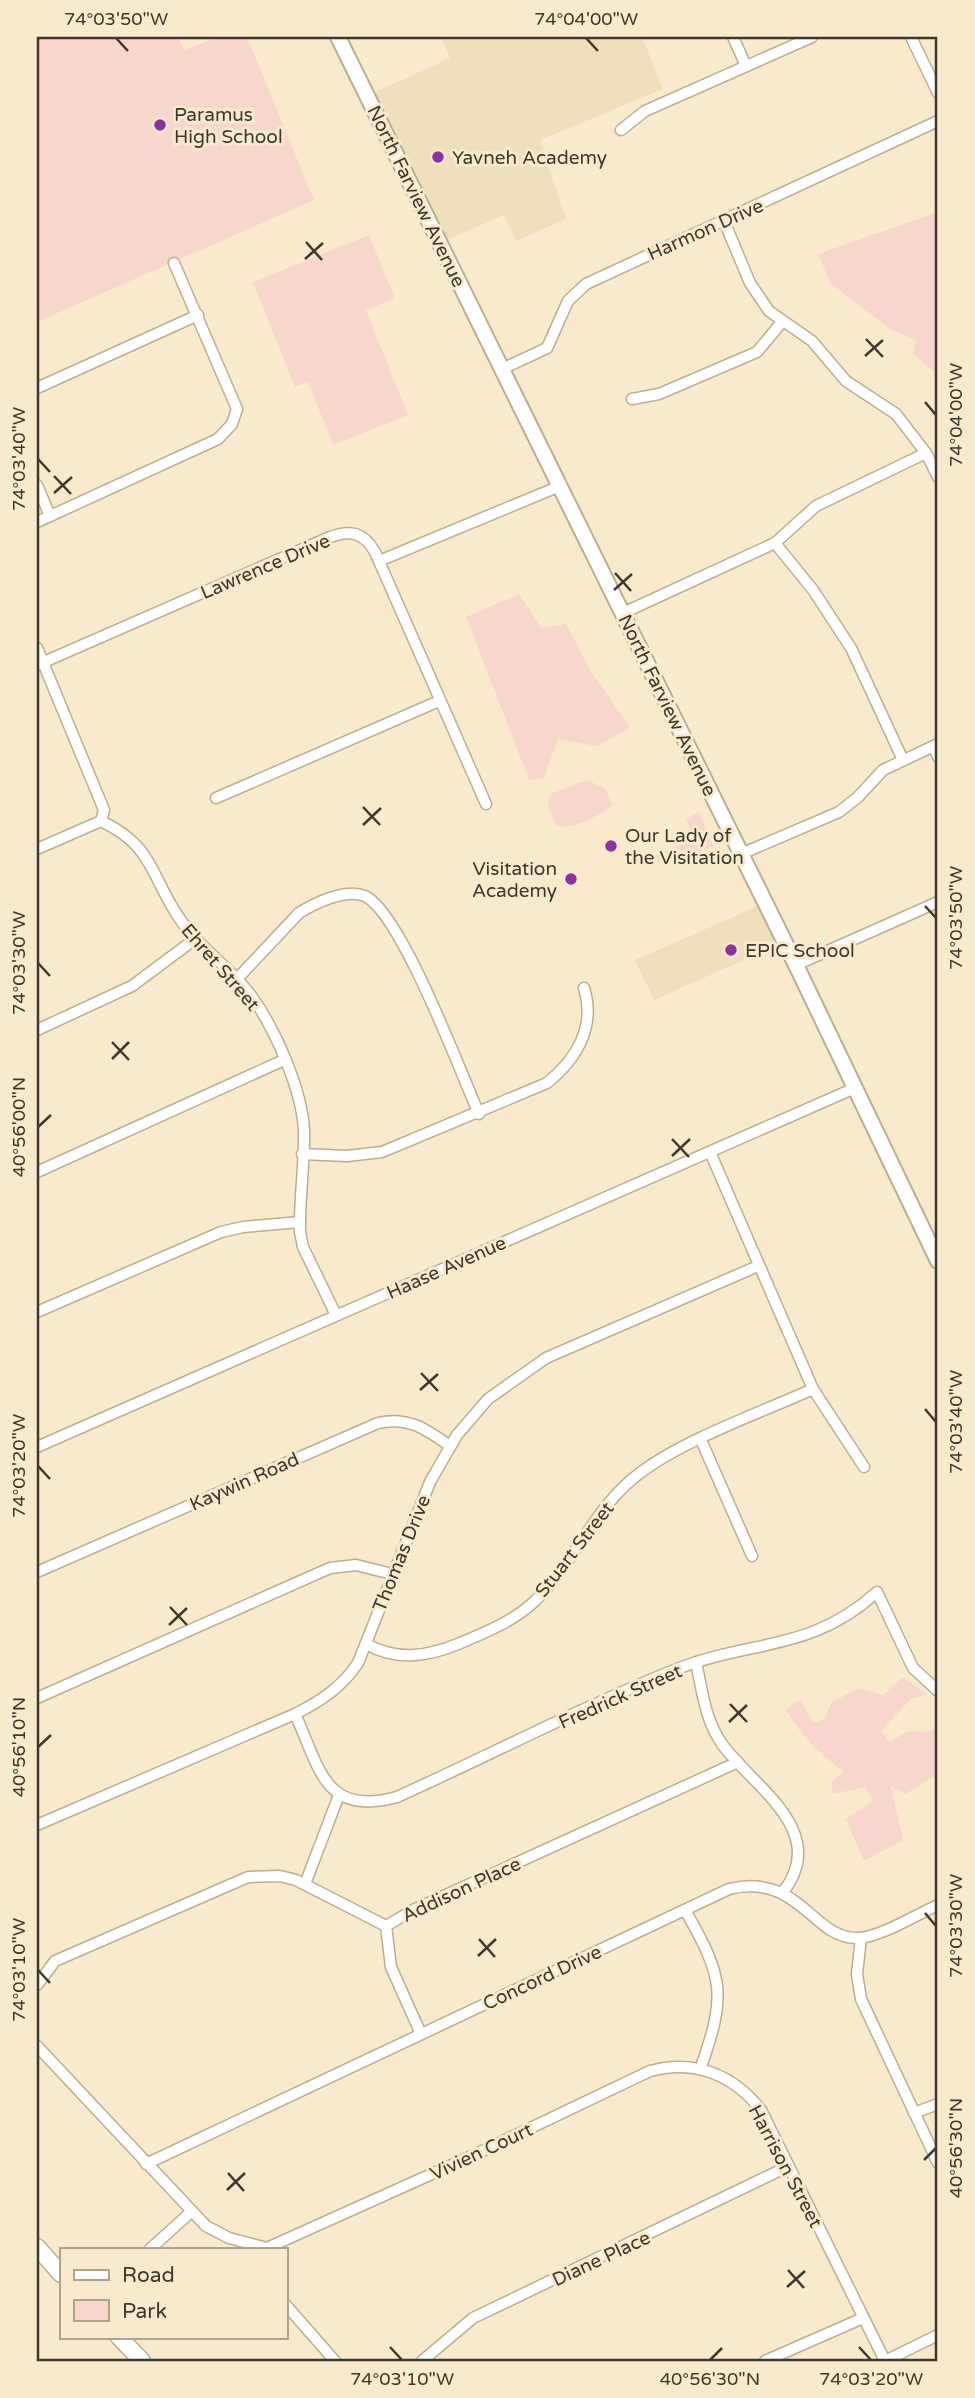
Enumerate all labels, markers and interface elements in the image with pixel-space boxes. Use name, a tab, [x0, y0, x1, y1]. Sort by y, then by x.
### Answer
text: 74°03'50"W	[64, 8, 168, 30]
text: 74°04'00"W	[534, 8, 638, 30]
street label: North Farview Avenue	[363, 102, 470, 291]
place label: Paramus High School	[174, 104, 283, 148]
marker: Paramus High School	[152, 117, 168, 133]
place label: Yavneh Academy	[452, 147, 607, 169]
marker: Yavneh Academy	[430, 149, 446, 165]
street label: Harmon Drive	[644, 195, 767, 265]
text: 74°04'00"W	[945, 363, 967, 467]
text: 74°03'40"W	[8, 407, 30, 511]
street label: Lawrence Drive	[197, 530, 333, 604]
street label: North Farview Avenue	[614, 611, 721, 800]
place label: Our Lady of the Visitation	[625, 825, 744, 869]
marker: Our Lady of the Visitation	[603, 838, 619, 854]
place label: Visitation Academy	[472, 858, 557, 902]
text: 74°03'50"W	[945, 866, 967, 970]
marker: Visitation Academy	[563, 871, 579, 887]
text: 74°03'30"W	[8, 911, 30, 1015]
street label: Ehret Street	[177, 920, 264, 1016]
place label: EPIC School	[745, 940, 855, 962]
marker: EPIC School	[723, 942, 739, 958]
text: 40°56'00"N	[8, 1077, 30, 1177]
street label: Haase Avenue	[383, 1232, 510, 1304]
text: 74°03'40"W	[945, 1370, 967, 1474]
text: 74°03'20"W	[8, 1414, 30, 1518]
street label: Kaywin Road	[186, 1448, 303, 1516]
street label: Thomas Drive	[369, 1492, 435, 1615]
street label: Stuart Street	[531, 1498, 619, 1602]
street label: Fredrick Street	[555, 1660, 685, 1734]
text: 40°56'10"N	[8, 1697, 30, 1797]
street label: Addison Place	[398, 1853, 524, 1927]
text: 74°03'30"W	[945, 1874, 967, 1978]
text: 74°03'10"W	[8, 1918, 30, 2022]
street label: Concord Drive	[480, 1941, 605, 2015]
text: 40°56'30"N	[945, 2098, 967, 2198]
street label: Harrison Street	[744, 2101, 827, 2232]
street label: Vivien Court	[427, 2119, 536, 2185]
street label: Diane Place	[549, 2227, 654, 2291]
legend	[60, 2248, 287, 2338]
text: Road	[122, 2263, 175, 2288]
text: Park	[122, 2299, 167, 2324]
text: 74°03'10"W	[350, 2368, 454, 2390]
text: 40°56'30"N	[660, 2368, 760, 2390]
text: 74°03'20"W	[819, 2368, 923, 2390]

